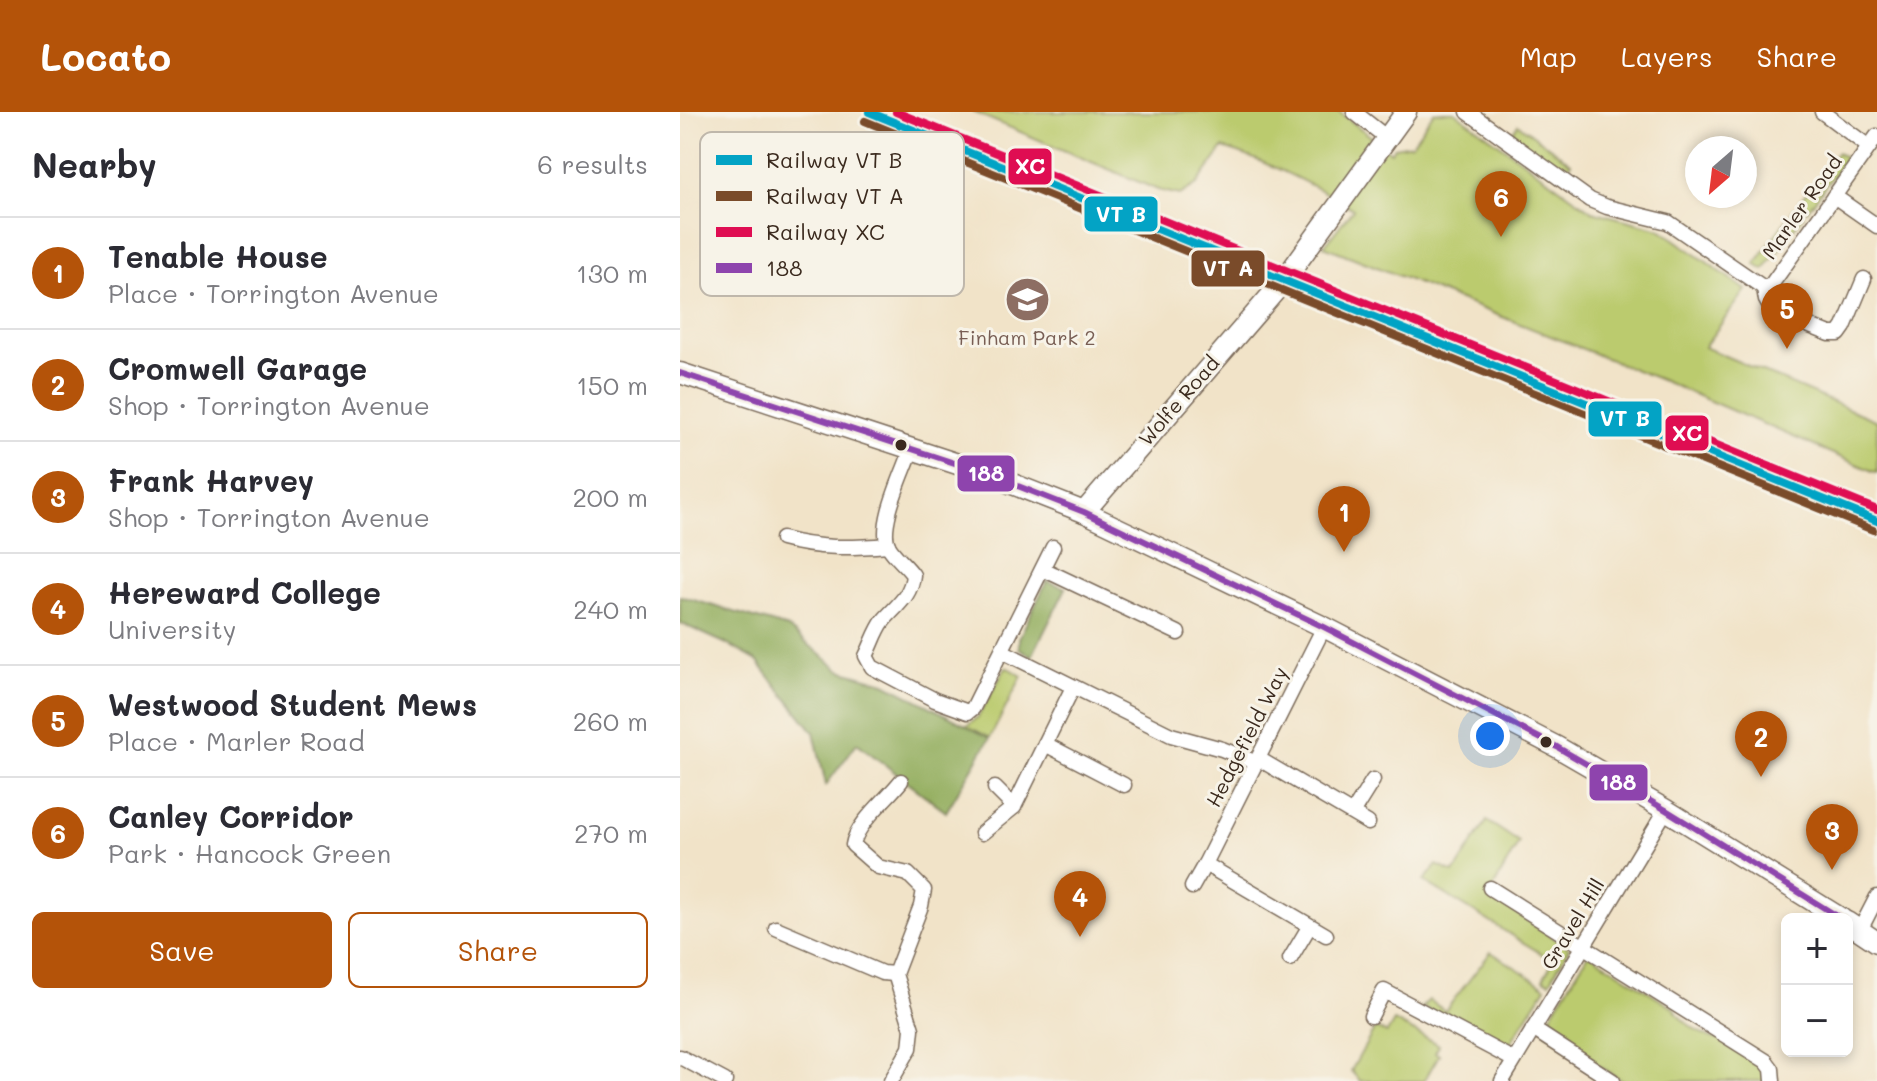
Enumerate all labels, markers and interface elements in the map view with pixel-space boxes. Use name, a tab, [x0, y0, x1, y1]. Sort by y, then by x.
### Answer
text: Locato	[40, 31, 171, 81]
text: Map	[1520, 38, 1577, 74]
text: Layers	[1621, 38, 1713, 74]
text: Share	[1757, 38, 1837, 74]
legend	[700, 132, 964, 296]
north arrow	[1685, 136, 1757, 208]
text: Nearby	[32, 142, 157, 187]
text: Railway VT B	[766, 145, 902, 174]
text: 6 results	[537, 147, 648, 181]
line badge: XC	[1007, 147, 1053, 186]
street label: Marler Road	[1756, 149, 1847, 264]
text: XC	[1015, 151, 1045, 180]
pin: 6	[1475, 171, 1527, 237]
text: Railway VT A	[766, 181, 904, 210]
line badge: VT B	[1083, 195, 1159, 233]
text: VT B	[1096, 199, 1146, 228]
text: Railway XC	[766, 217, 885, 246]
text: Tenable House	[108, 236, 328, 276]
line badge: VT A	[1190, 249, 1266, 288]
text: 188	[766, 253, 802, 282]
text: VT A	[1203, 253, 1253, 282]
text: 1	[52, 256, 64, 290]
text: 130 m	[576, 256, 648, 290]
school or university icon: Finham Park 2	[1003, 275, 1051, 323]
text: Place · Torrington Avenue	[108, 276, 439, 310]
pin: 5	[1761, 283, 1813, 349]
place label: Finham Park 2	[958, 324, 1096, 350]
text: Cromwell Garage	[108, 348, 367, 388]
street label: Wolfe Road	[1132, 350, 1224, 451]
text: 2	[51, 368, 65, 402]
text: 150 m	[576, 368, 648, 402]
text: Shop · Torrington Avenue	[108, 388, 430, 422]
line badge: VT B	[1587, 400, 1663, 438]
text: VT B	[1600, 403, 1650, 432]
line badge: XC	[1664, 414, 1710, 452]
text: XC	[1672, 418, 1702, 447]
unlabelled marker	[893, 437, 909, 453]
line badge: 188	[956, 454, 1016, 493]
text: 188	[967, 458, 1005, 487]
text: Frank Harvey	[108, 460, 314, 500]
text: 3	[50, 480, 66, 514]
text: 200 m	[572, 480, 648, 514]
pin: 1	[1318, 486, 1370, 552]
text: Shop · Torrington Avenue	[108, 500, 430, 534]
text: Hereward College	[108, 572, 381, 612]
text: 4	[50, 592, 66, 626]
text: 240 m	[573, 592, 648, 626]
text: University	[108, 612, 236, 646]
street label: Hedgefield Way	[1200, 662, 1293, 811]
text: Westwood Student Mews	[108, 684, 477, 724]
text: 5	[50, 704, 66, 738]
text: 260 m	[573, 704, 648, 738]
pin: 2	[1735, 711, 1787, 777]
your location	[1470, 716, 1510, 756]
text: Place · Marler Road	[108, 724, 365, 758]
unlabelled marker	[1538, 734, 1554, 750]
line badge: 188	[1588, 763, 1649, 802]
text: 188	[1599, 767, 1637, 796]
text: Canley Corridor	[108, 796, 354, 836]
pin: 3	[1806, 804, 1858, 870]
text: 6	[50, 816, 66, 850]
text: 270 m	[574, 816, 648, 850]
text: Park · Hancock Green	[108, 836, 391, 870]
pin: 4	[1054, 871, 1106, 937]
street label: Gravel Hill	[1535, 873, 1610, 974]
button: Save	[32, 912, 332, 988]
button: Share	[348, 912, 648, 988]
map controls	[1781, 913, 1853, 1057]
button: +	[1781, 913, 1853, 985]
button: −	[1781, 985, 1853, 1057]

